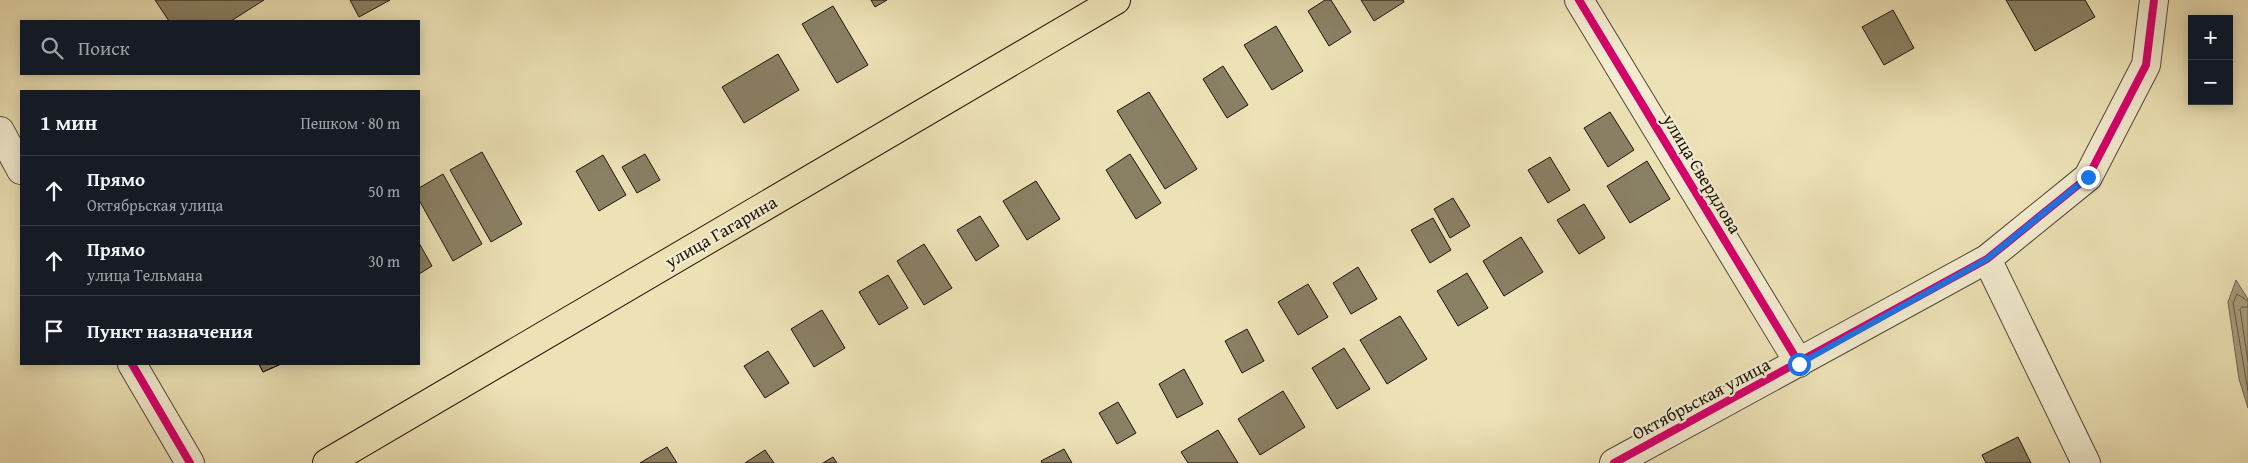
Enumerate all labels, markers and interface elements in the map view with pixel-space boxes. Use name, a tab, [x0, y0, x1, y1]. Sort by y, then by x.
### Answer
map controls	[2188, 15, 2233, 105]
button: +	[2188, 15, 2233, 60]
search box	[20, 20, 420, 75]
icon: search	[38, 34, 66, 62]
text: Поиск	[78, 34, 130, 62]
button: −	[2188, 60, 2233, 105]
text: 1 мин	[40, 107, 97, 138]
street label: улица Свердлова	[1655, 108, 1749, 239]
text: Пешком · 80 m	[300, 111, 400, 135]
text: Прямо	[87, 165, 145, 193]
route end	[2077, 166, 2100, 189]
icon: ahead	[40, 177, 68, 205]
text: 50 m	[368, 179, 400, 203]
street label: улица Гагарина	[659, 188, 782, 275]
text: Октябрьская улица	[87, 193, 223, 217]
text: Прямо	[87, 235, 145, 263]
icon: ahead	[40, 247, 68, 275]
text: 30 m	[368, 249, 400, 273]
text: улица Тельмана	[87, 263, 203, 287]
icon: arrive	[40, 317, 68, 345]
text: Пункт назначения	[87, 317, 253, 345]
street label: Октябрьская улица	[1627, 350, 1775, 446]
route start	[1788, 353, 1811, 376]

